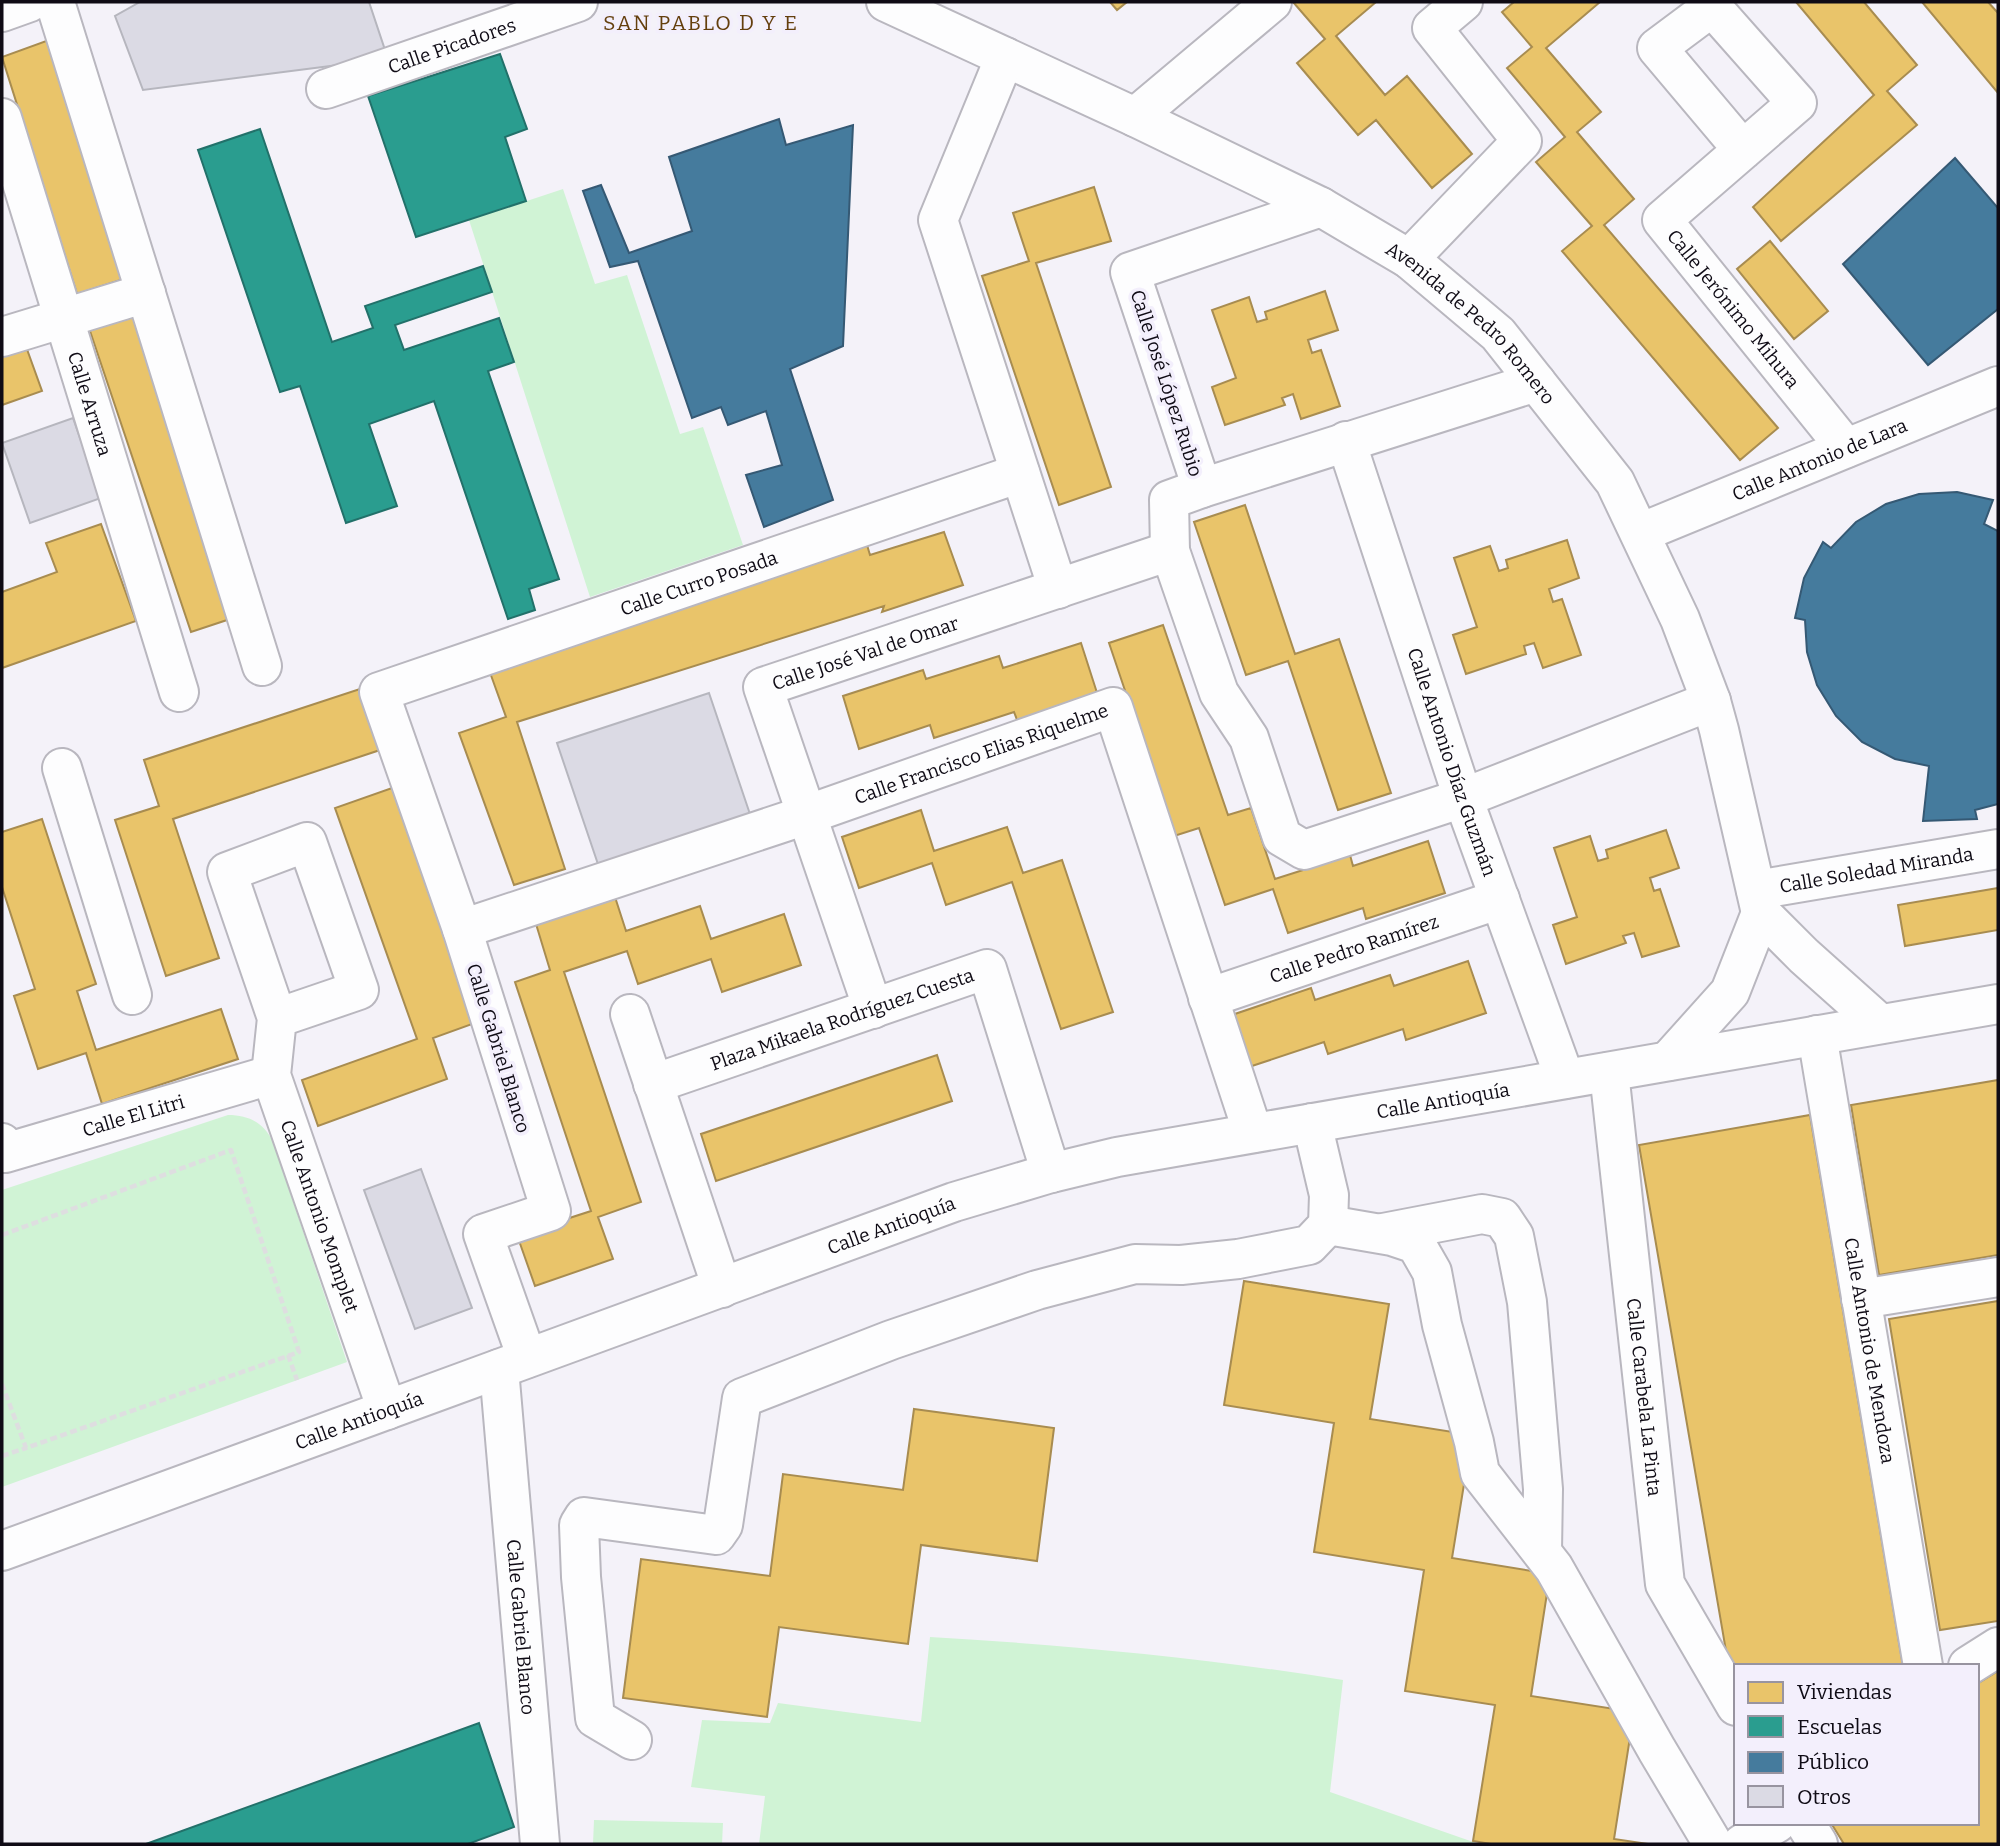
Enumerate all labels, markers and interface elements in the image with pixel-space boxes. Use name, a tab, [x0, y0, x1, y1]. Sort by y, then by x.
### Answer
district label: SAN PABLO D Y E	[603, 10, 799, 36]
street label: Calle Picadores	[385, 13, 519, 79]
street label: Calle Jerónimo Mihura	[1662, 225, 1805, 394]
street label: Avenida de Pedro Romero	[1382, 237, 1560, 409]
street label: Calle José López Rubio	[1125, 287, 1208, 480]
street label: Calle Arruza	[63, 349, 117, 460]
street label: Calle Antonio de Lara	[1729, 413, 1911, 506]
street label: Calle Curro Posada	[617, 546, 781, 621]
street label: Calle José Val de Omar	[769, 611, 962, 695]
street label: Calle Antonio Díaz Guzmán	[1403, 645, 1501, 879]
street label: Calle Francisco Elias Riquelme	[851, 699, 1111, 809]
street label: Calle Soledad Miranda	[1778, 842, 1976, 898]
street label: Calle Pedro Ramírez	[1267, 910, 1441, 988]
street label: Calle Gabriel Blanco	[462, 961, 535, 1136]
street label: Plaza Mikaela Rodríguez Cuesta	[707, 963, 978, 1075]
street label: Calle Antioquía	[1375, 1078, 1512, 1124]
street label: Calle El Litri	[80, 1090, 187, 1142]
street label: Calle Antonio Momplet	[275, 1117, 363, 1316]
street label: Calle Antioquía	[824, 1191, 959, 1259]
street label: Calle Antonio de Mendoza	[1839, 1236, 1900, 1466]
street label: Calle Carabela La Pinta	[1622, 1297, 1666, 1498]
street label: Calle Antioquía	[292, 1386, 427, 1455]
street label: Calle Gabriel Blanco	[502, 1538, 540, 1716]
legend	[1734, 1664, 1979, 1825]
text: Viviendas	[1797, 1679, 1892, 1705]
text: Escuelas	[1797, 1714, 1882, 1740]
text: Público	[1797, 1749, 1869, 1775]
text: Otros	[1797, 1784, 1851, 1810]

